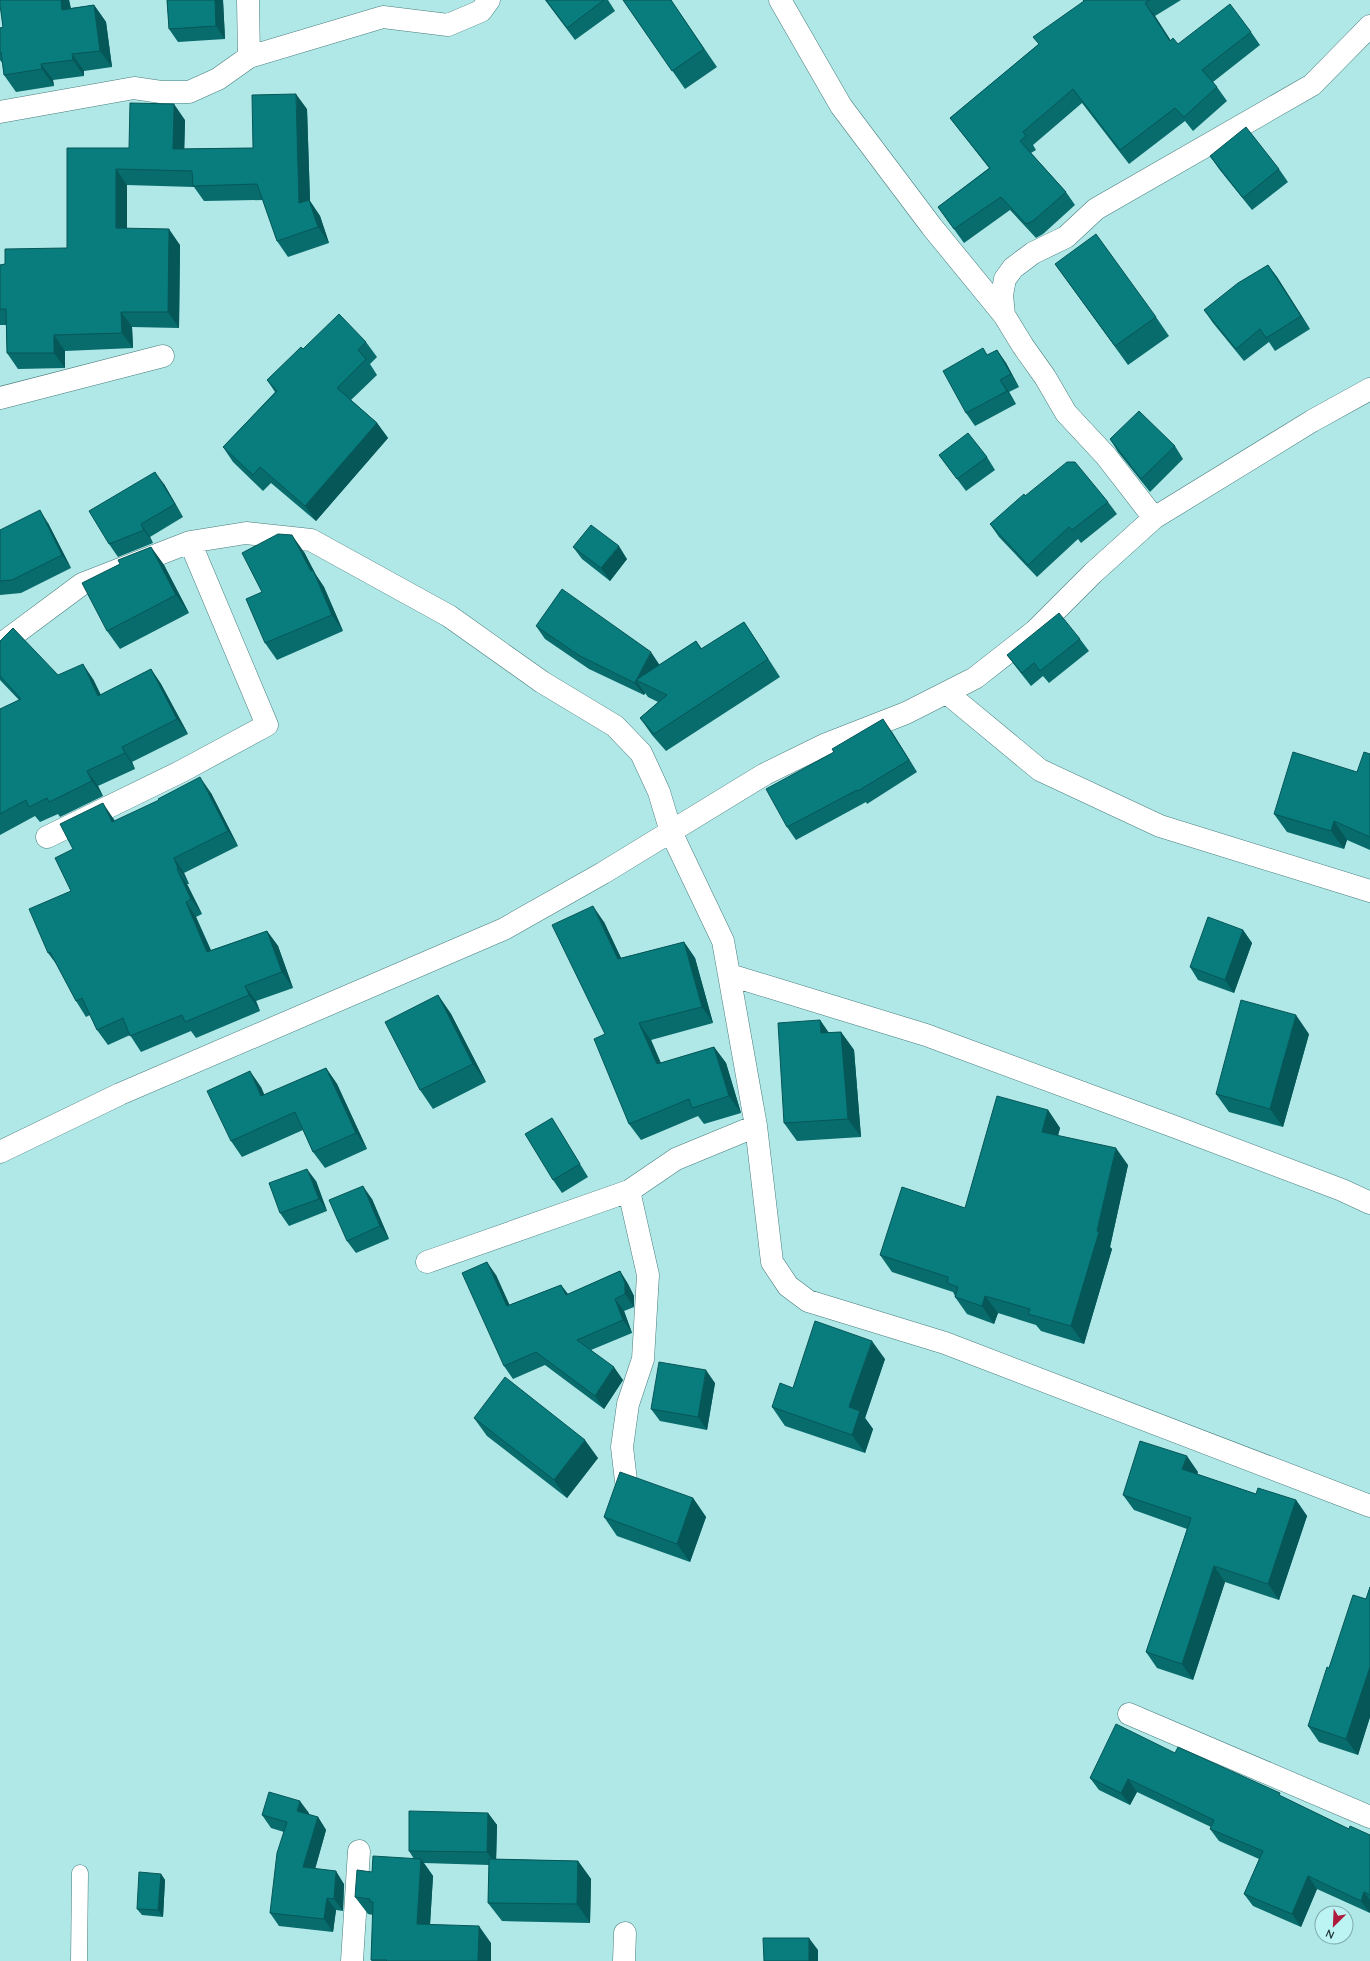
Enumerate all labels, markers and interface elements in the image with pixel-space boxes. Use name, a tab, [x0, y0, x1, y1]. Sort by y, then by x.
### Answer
north arrow	[1314, 1905, 1354, 1945]
text: N	[1323, 1926, 1336, 1942]

